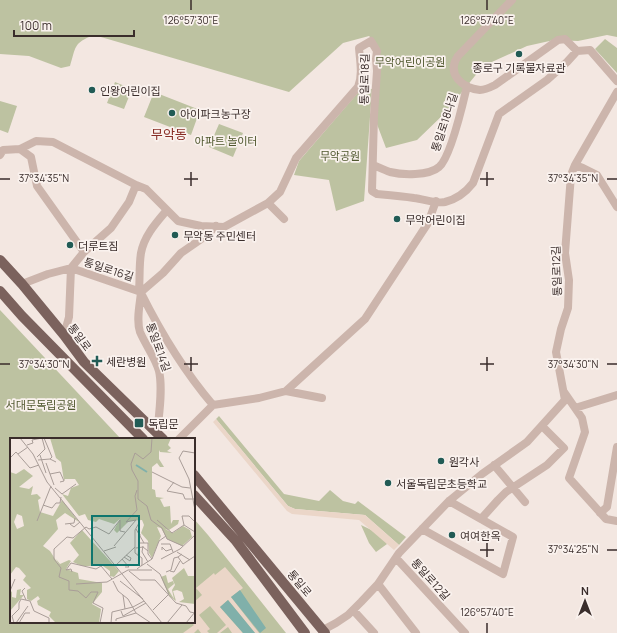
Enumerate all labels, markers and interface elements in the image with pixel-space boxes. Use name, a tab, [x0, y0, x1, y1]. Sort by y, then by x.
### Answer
scale bar	[14, 12, 134, 38]
text: 126°57'30"E	[164, 13, 219, 27]
text: 126°57'40"E	[460, 13, 514, 27]
text: 100 m	[20, 17, 52, 34]
marker: 종로구 기록물자료관	[514, 49, 524, 59]
street label: 통일로18길	[356, 53, 372, 105]
park label: 무악어린이공원	[375, 54, 445, 69]
place label: 종로구 기록물자료관	[472, 60, 566, 75]
place label: 인왕어린이집	[100, 83, 161, 98]
marker: 인왕어린이집	[87, 85, 97, 95]
street label: 통일로18나길	[427, 91, 461, 153]
place label: 아이파크농구장	[180, 106, 251, 121]
marker: 아이파크농구장	[167, 108, 177, 118]
district label: 무악동	[151, 125, 187, 143]
park label: 아파트 놀이터	[195, 133, 257, 148]
park label: 무악공원	[320, 148, 360, 163]
text: 37°34'35"N	[19, 171, 69, 185]
text: 37°34'35"N	[548, 171, 598, 185]
place label: 무악어린이집	[405, 212, 466, 227]
marker: 무악어린이집	[392, 214, 402, 224]
place label: 무악동 주민센터	[183, 228, 256, 243]
marker: 무악동 주민센터	[170, 230, 180, 240]
place label: 더루트짐	[78, 238, 118, 253]
marker: 더루트짐	[65, 240, 75, 250]
street label: 통일로12길	[548, 245, 564, 297]
street label: 통일로16길	[82, 254, 136, 284]
street label: 통일로	[65, 320, 95, 354]
street label: 통일로14길	[143, 320, 175, 374]
place label: 세란병원	[106, 354, 146, 369]
marker: 세란병원	[91, 355, 103, 367]
text: 37°34'30"N	[19, 357, 70, 371]
text: 37°34'30"N	[548, 357, 599, 371]
park label: 서대문독립공원	[6, 397, 76, 412]
place label: 독립문	[148, 416, 178, 431]
marker: 독립문	[133, 417, 145, 429]
inset map	[10, 438, 195, 623]
place label: 원각사	[449, 454, 479, 469]
marker: 원각사	[436, 456, 446, 466]
place label: 서울독립문초등학교	[396, 476, 487, 491]
marker: 서울독립문초등학교	[383, 478, 393, 488]
place label: 여여한옥	[460, 528, 500, 543]
marker: 여여한옥	[447, 530, 457, 540]
text: 37°34'25"N	[548, 542, 598, 556]
street label: 통일로12길	[408, 555, 454, 603]
street label: 통일로	[284, 567, 316, 599]
north arrow	[565, 581, 605, 621]
text: N	[581, 583, 589, 598]
text: 126°57'40"E	[460, 605, 514, 619]

